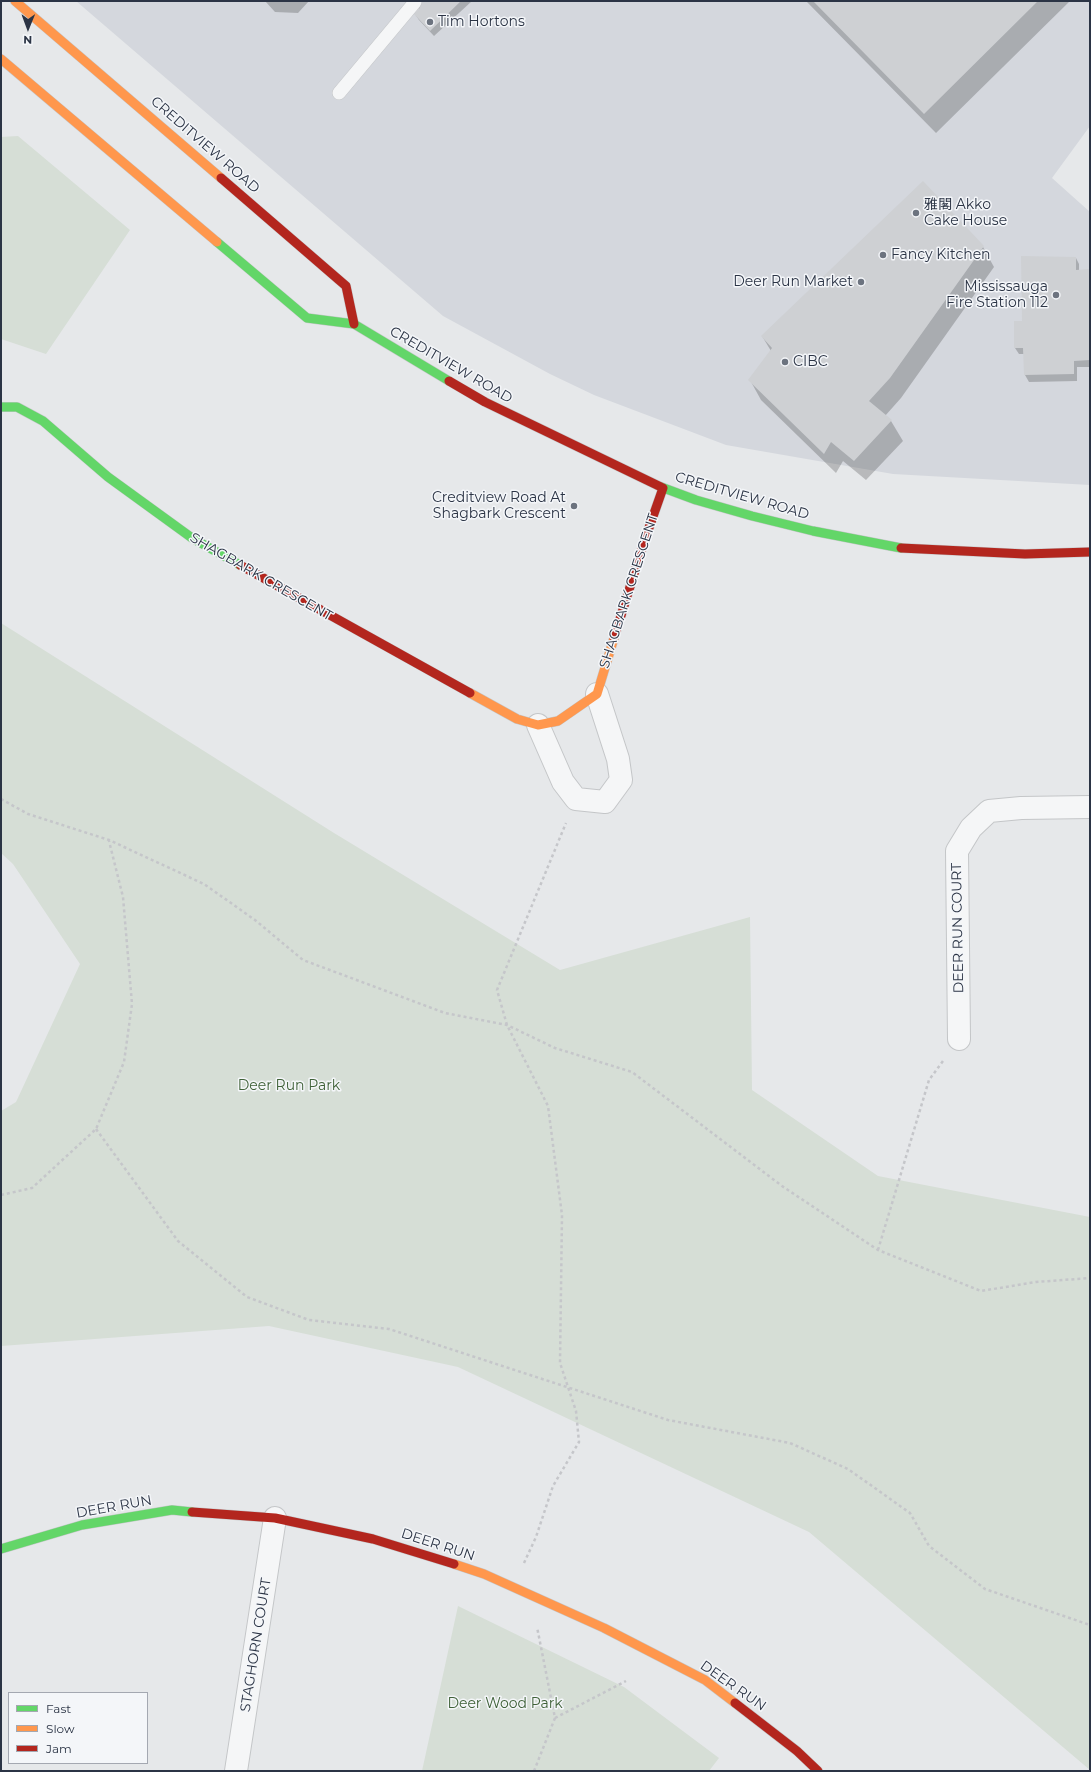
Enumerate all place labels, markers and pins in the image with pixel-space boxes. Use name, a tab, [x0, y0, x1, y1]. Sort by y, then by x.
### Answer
place label: Tim Hortons	[438, 14, 525, 30]
marker: Tim Hortons	[425, 17, 435, 27]
place label: 雅閣 Akko Cake House	[924, 197, 1007, 230]
marker: 雅閣 Akko Cake House	[911, 208, 921, 218]
place label: Fancy Kitchen	[891, 247, 991, 263]
marker: Fancy Kitchen	[878, 250, 888, 260]
place label: Deer Run Market	[733, 274, 853, 290]
marker: Deer Run Market	[856, 277, 866, 287]
place label: Mississauga Fire Station 112	[946, 279, 1048, 312]
marker: Mississauga Fire Station 112	[1051, 290, 1061, 300]
place label: CIBC	[793, 354, 828, 370]
marker: CIBC	[780, 357, 790, 367]
place label: Creditview Road At Shagbark Crescent	[432, 490, 566, 522]
marker: Creditview Road At Shagbark Crescent	[569, 501, 579, 511]

